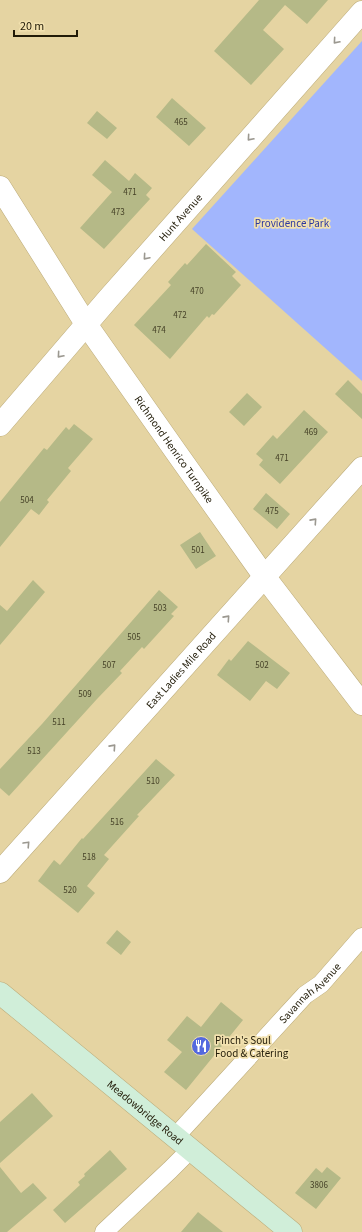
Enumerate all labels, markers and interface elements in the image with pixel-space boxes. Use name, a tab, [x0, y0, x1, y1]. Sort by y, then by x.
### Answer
scale bar	[14, 12, 77, 38]
text: 20 m	[20, 18, 44, 35]
one-way arrow	[334, 36, 341, 44]
house number: 465	[174, 116, 188, 129]
one-way arrow	[248, 134, 255, 141]
house number: 471	[123, 186, 137, 199]
street label: Hunt Avenue	[155, 190, 206, 244]
house number: 473	[111, 206, 125, 219]
park label: Providence Park	[255, 216, 330, 231]
one-way arrow	[143, 252, 150, 260]
house number: 470	[190, 285, 204, 298]
house number: 472	[173, 309, 187, 322]
house number: 474	[152, 324, 166, 337]
one-way arrow	[58, 350, 65, 357]
street label: Richmond Henrico Turnpike	[131, 393, 218, 507]
house number: 469	[304, 426, 318, 439]
house number: 471	[275, 452, 289, 465]
house number: 504	[20, 494, 34, 507]
house number: 475	[265, 505, 279, 518]
one-way arrow	[309, 518, 317, 526]
house number: 501	[191, 544, 205, 557]
house number: 503	[153, 602, 167, 615]
one-way arrow	[223, 615, 230, 623]
street label: East Ladies Mile Road	[142, 628, 219, 712]
house number: 505	[127, 631, 141, 644]
house number: 507	[102, 659, 116, 672]
house number: 502	[255, 659, 269, 672]
house number: 509	[78, 688, 92, 701]
house number: 511	[52, 716, 66, 729]
one-way arrow	[109, 744, 116, 751]
house number: 513	[27, 745, 41, 758]
house number: 510	[146, 775, 160, 788]
house number: 516	[110, 816, 124, 829]
one-way arrow	[22, 841, 30, 849]
house number: 518	[82, 851, 96, 864]
house number: 520	[63, 884, 77, 897]
street label: Savannah Avenue	[275, 959, 344, 1027]
place label: Pinch's Soul Food & Catering	[215, 1033, 289, 1061]
restaurant icon: Pinch's Soul Food & Catering	[190, 1035, 212, 1057]
street label: Meadowbridge Road	[104, 1077, 186, 1148]
house number: 3806	[310, 1179, 328, 1192]

